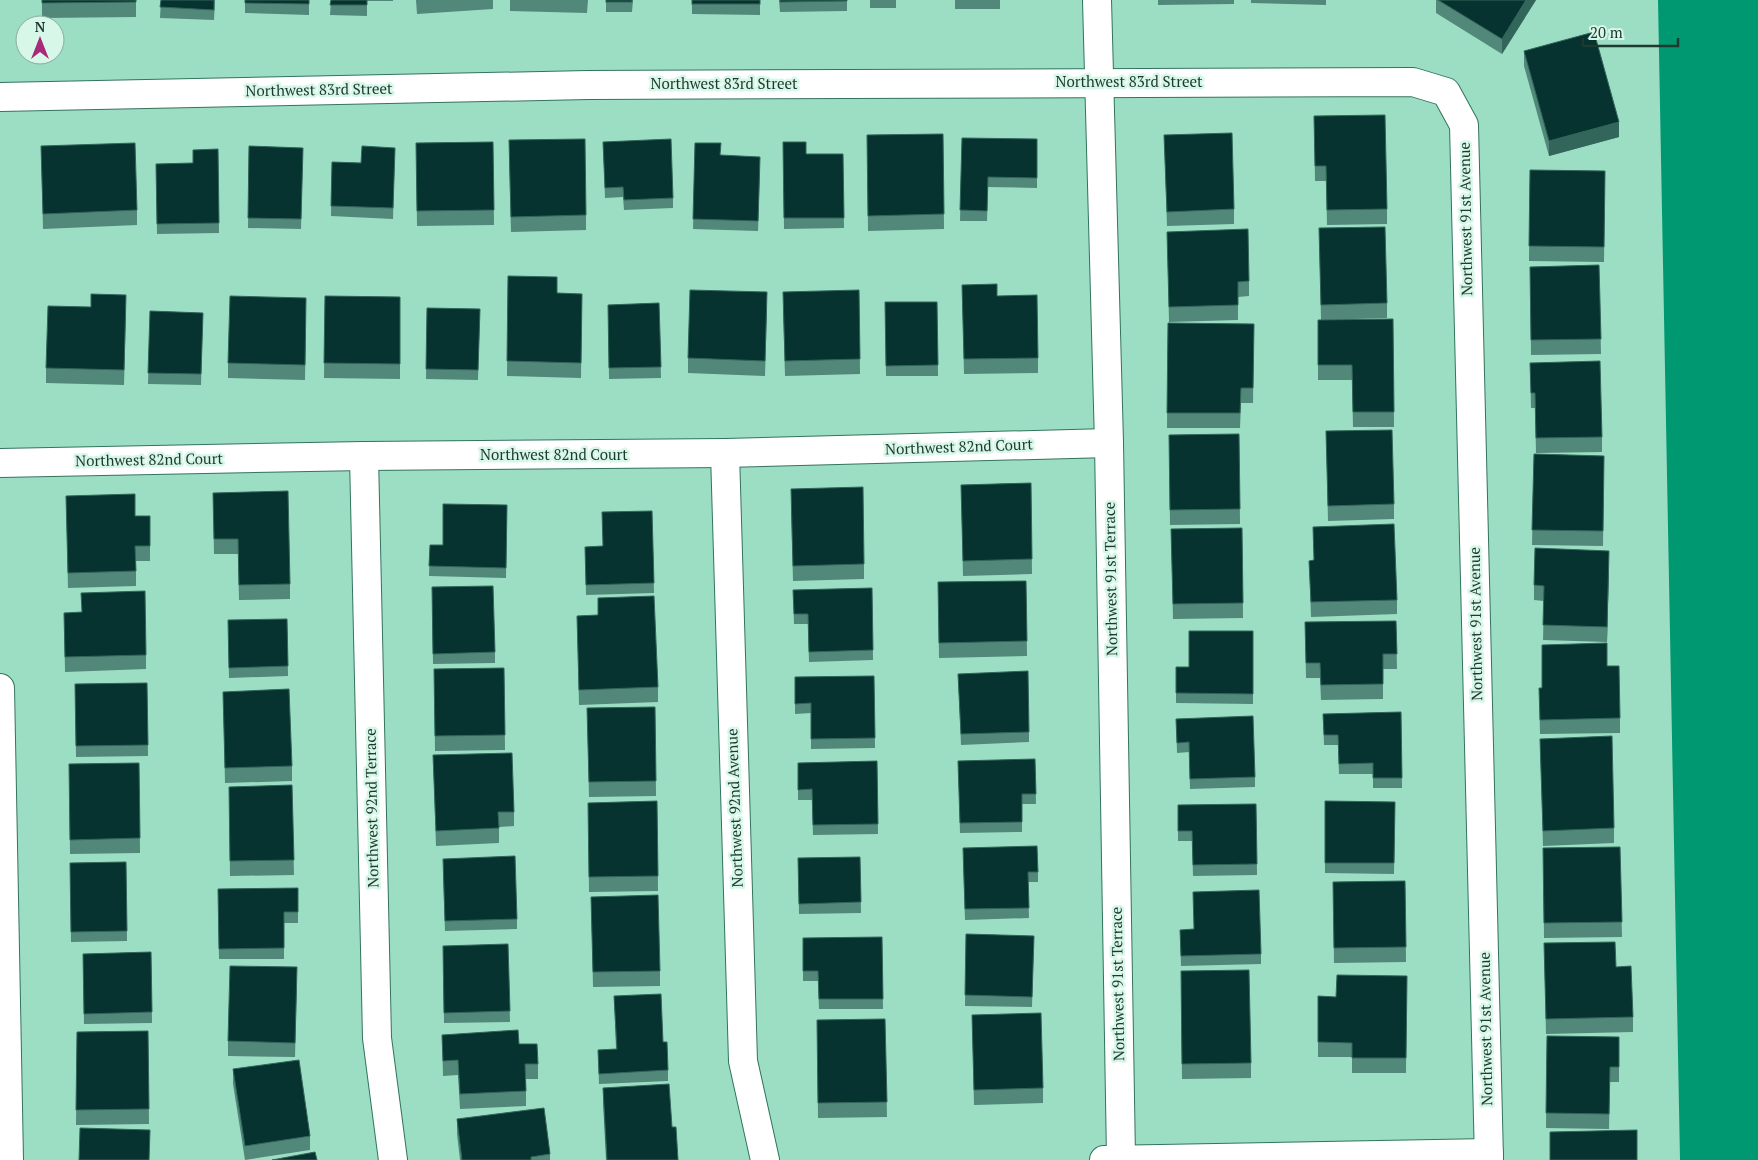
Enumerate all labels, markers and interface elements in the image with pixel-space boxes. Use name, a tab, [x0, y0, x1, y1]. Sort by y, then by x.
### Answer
north arrow	[15, 15, 65, 65]
scale bar	[1583, 15, 1678, 47]
text: N	[35, 17, 46, 36]
text: 20 m	[1590, 22, 1623, 42]
street label: Northwest 83rd Street	[1055, 71, 1203, 91]
street label: Northwest 83rd Street	[650, 73, 798, 93]
street label: Northwest 83rd Street	[245, 78, 393, 100]
street label: Northwest 91st Avenue	[1454, 142, 1476, 296]
street label: Northwest 82nd Court	[885, 433, 1034, 459]
street label: Northwest 82nd Court	[480, 444, 628, 464]
street label: Northwest 82nd Court	[75, 448, 223, 470]
street label: Northwest 91st Terrace	[1099, 502, 1121, 656]
street label: Northwest 91st Avenue	[1464, 547, 1486, 701]
street label: Northwest 92nd Terrace	[360, 728, 382, 888]
street label: Northwest 92nd Avenue	[721, 728, 747, 888]
street label: Northwest 91st Terrace	[1106, 907, 1128, 1061]
street label: Northwest 91st Avenue	[1474, 952, 1496, 1106]

